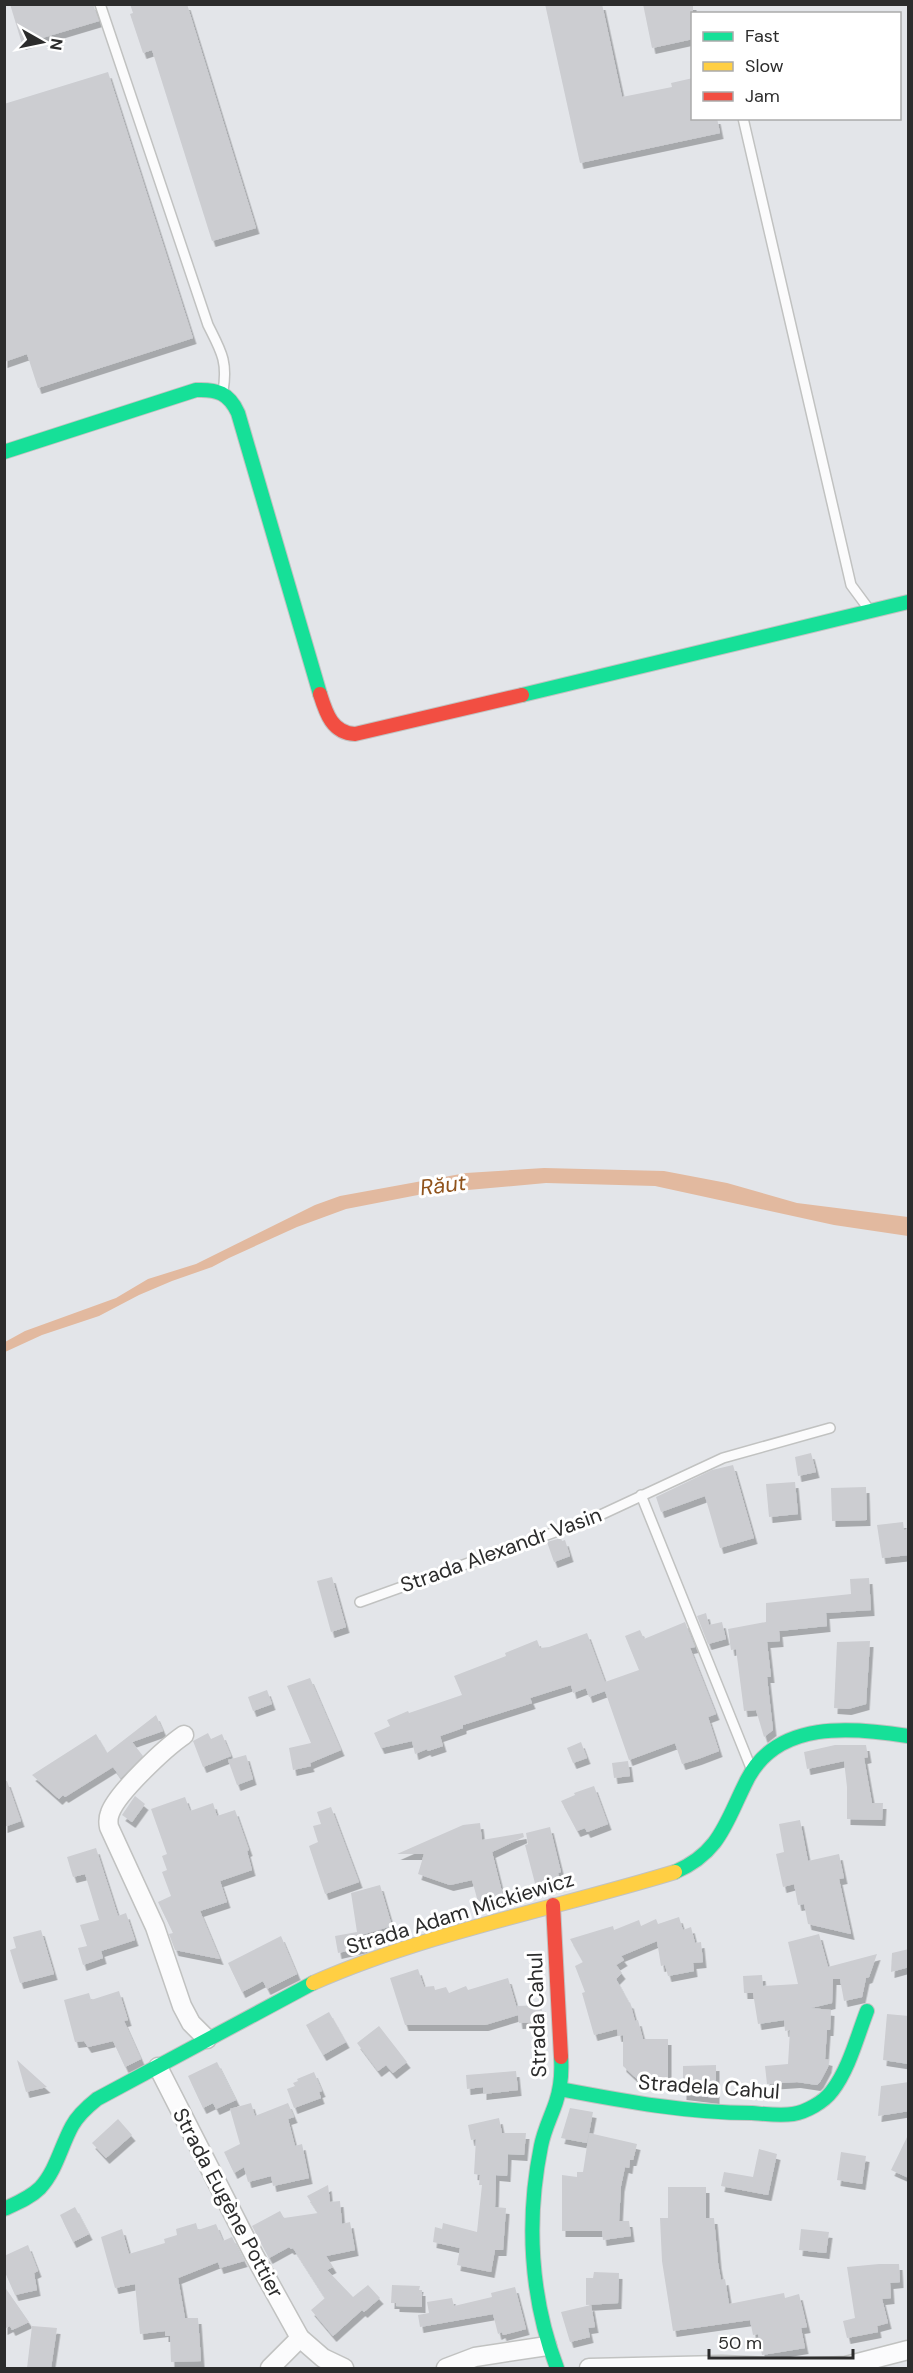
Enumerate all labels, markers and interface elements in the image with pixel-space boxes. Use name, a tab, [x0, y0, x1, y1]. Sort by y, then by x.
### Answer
north arrow	[12, 12, 72, 72]
legend	[691, 12, 901, 120]
text: Fast	[745, 24, 780, 48]
text: N	[45, 37, 68, 52]
text: Slow	[745, 54, 784, 78]
text: Jam	[745, 84, 780, 108]
water label: Răut	[418, 1168, 468, 1202]
street label: Strada Alexandr Vasin	[397, 1501, 605, 1599]
street label: Strada Adam Mickiewicz	[343, 1865, 577, 1961]
street label: Strada Cahul	[521, 1952, 553, 2078]
street label: Stradela Cahul	[637, 2068, 781, 2106]
street label: Strada Eugène Pottier	[166, 2103, 290, 2303]
scale bar	[709, 2322, 853, 2360]
text: 50 m	[718, 2331, 762, 2355]

